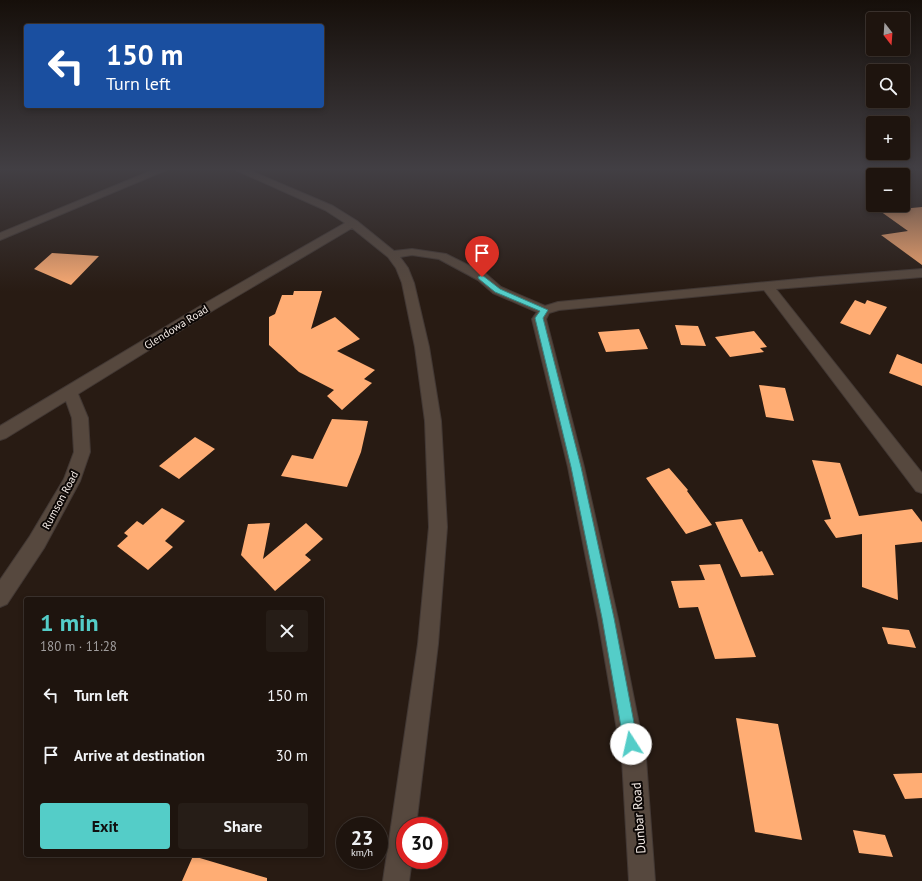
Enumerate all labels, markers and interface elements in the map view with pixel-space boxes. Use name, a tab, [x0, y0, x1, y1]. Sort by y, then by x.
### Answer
north arrow	[866, 12, 910, 56]
map controls	[866, 12, 910, 212]
text: 150 m	[106, 36, 183, 73]
icon: left	[40, 40, 92, 92]
button: search	[866, 64, 910, 108]
text: Turn left	[106, 72, 171, 95]
button: +	[866, 116, 910, 160]
button: −	[866, 168, 910, 212]
pin	[465, 236, 499, 277]
icon: arrive	[471, 242, 493, 264]
street label: Glendowa Road	[141, 302, 211, 352]
street label: Rumson Road	[39, 468, 81, 532]
text: 1 min	[40, 607, 99, 638]
button: close	[266, 610, 308, 652]
text: 180 m · 11:28	[40, 638, 117, 655]
icon: left	[40, 684, 62, 706]
text: Turn left	[74, 686, 128, 705]
text: 150 m	[267, 686, 308, 705]
position arrow	[610, 723, 652, 765]
icon: arrive	[40, 744, 62, 766]
text: Arrive at destination	[74, 746, 205, 765]
text: 30 m	[275, 746, 308, 765]
street label: Dunbar Road	[628, 782, 649, 854]
button: Exit	[40, 803, 170, 849]
button: Share	[178, 803, 308, 849]
speed limit sign: 30	[396, 817, 448, 869]
text: 23	[351, 825, 373, 851]
text: km/h	[351, 846, 373, 859]

